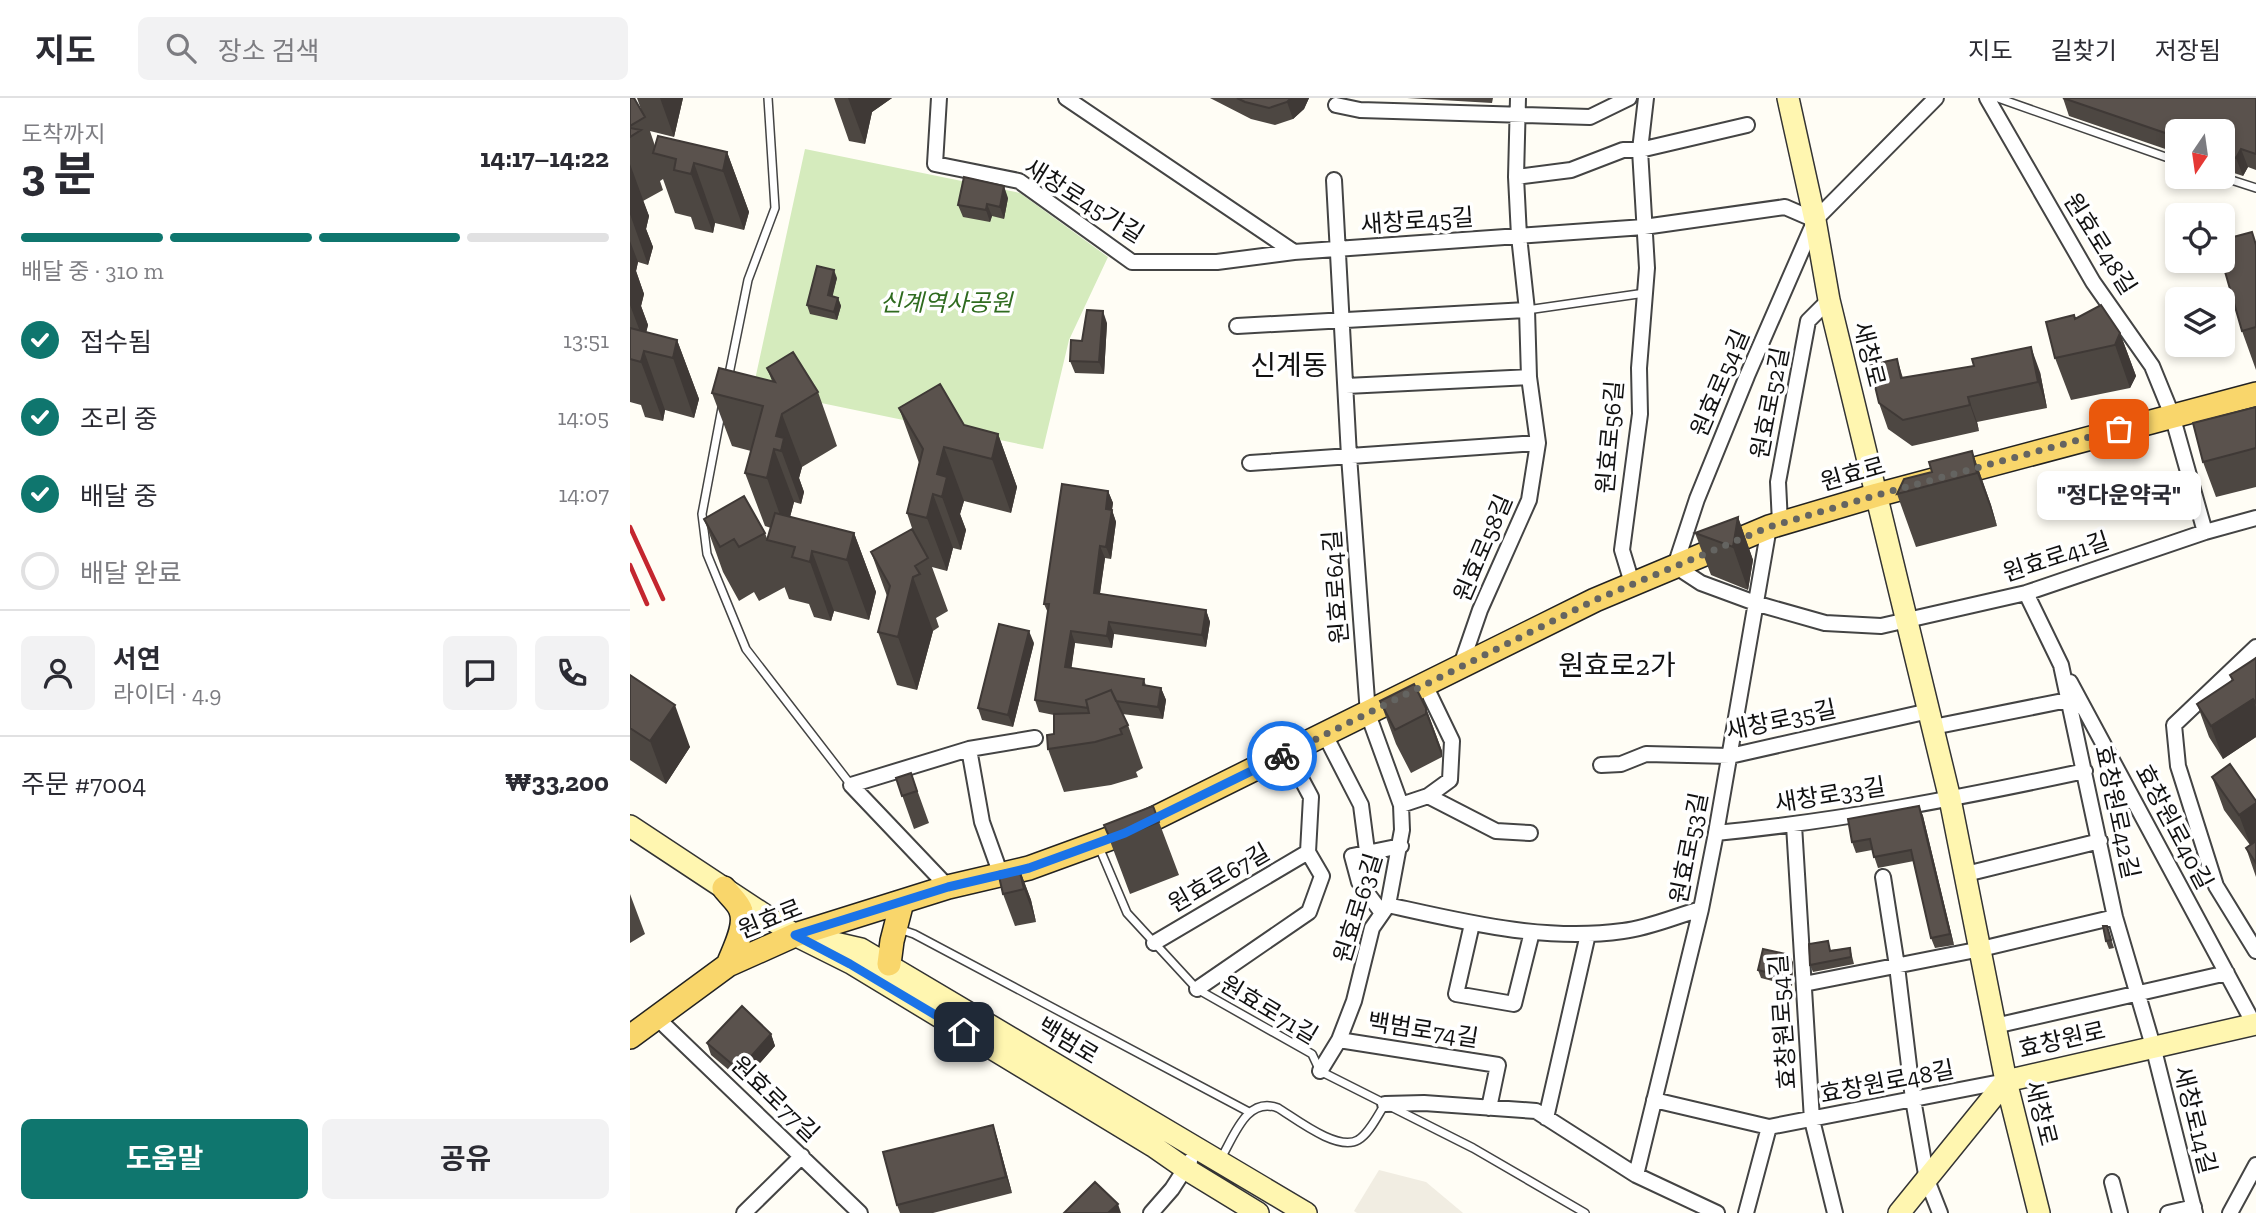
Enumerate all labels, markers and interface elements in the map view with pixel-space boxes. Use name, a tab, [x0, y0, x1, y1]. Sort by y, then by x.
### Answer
search box	[138, 17, 628, 80]
icon: search	[162, 29, 200, 67]
text: 지도	[35, 31, 96, 70]
text: 장소 검색	[218, 35, 319, 67]
text: 지도	[1968, 36, 2013, 65]
text: 길찾기	[2051, 36, 2117, 65]
text: 저장됨	[2155, 36, 2221, 65]
north arrow	[2165, 119, 2235, 189]
map controls	[2165, 119, 2235, 357]
text: 도착까지	[21, 120, 106, 148]
text: 14:17–14:22	[480, 142, 609, 174]
text: 3 분	[21, 147, 96, 202]
street label: 새창로45가길	[1019, 152, 1149, 249]
street label: 원효로48길	[2058, 188, 2143, 300]
street label: 새창로45길	[1359, 202, 1475, 239]
button: locate	[2165, 203, 2235, 273]
text: 배달 중 · 310 m	[21, 257, 164, 285]
button: layers	[2165, 287, 2235, 357]
park label: 신계역사공원	[880, 288, 1014, 317]
street label: 새창로	[1847, 318, 1892, 390]
icon: check	[21, 321, 59, 359]
street label: 원효로54길	[1684, 325, 1755, 441]
text: 접수됨	[80, 326, 152, 358]
text: 13:51	[563, 326, 609, 354]
street label: 원효로52길	[1744, 345, 1795, 461]
district label: 신계동	[1250, 349, 1328, 382]
street label: 원효로56길	[1590, 379, 1629, 495]
icon: check	[21, 398, 59, 436]
pin	[2089, 399, 2149, 459]
text: 조리 중	[80, 403, 158, 435]
text: 14:05	[558, 403, 609, 431]
icon: bag	[2100, 410, 2138, 448]
street label: 원효로	[1817, 450, 1889, 497]
callout: "정다운약국"	[2037, 471, 2201, 520]
icon: check	[21, 475, 59, 513]
text: 배달 중	[80, 480, 158, 512]
text: 14:07	[559, 480, 609, 508]
text: "정다운약국"	[2057, 481, 2181, 509]
street label: 원효로58길	[1447, 490, 1518, 606]
street label: 원효로41길	[1999, 526, 2113, 587]
street label: 원효로64길	[1317, 529, 1354, 645]
text: 배달 완료	[80, 557, 182, 589]
button: person	[21, 636, 95, 710]
button: chat	[443, 636, 517, 710]
button: phone	[535, 636, 609, 710]
text: 서연	[113, 643, 161, 675]
district label: 원효로2가	[1558, 649, 1676, 682]
text: 라이더 · 4.9	[113, 680, 221, 708]
street label: 새창로35길	[1723, 694, 1839, 745]
courier	[1247, 721, 1317, 791]
icon: bike	[1263, 737, 1301, 775]
street label: 효창원로42길	[2089, 743, 2146, 881]
street label: 효창원로40길	[2129, 759, 2219, 894]
text: ₩33,200	[505, 766, 609, 798]
text: 주문 #7004	[21, 768, 146, 800]
street label: 새창로33길	[1772, 771, 1887, 818]
street label: 원효로53길	[1664, 790, 1713, 906]
street label: 원효로67길	[1163, 837, 1275, 918]
street label: 원효로63길	[1327, 850, 1388, 966]
street label: 원효로	[734, 893, 806, 944]
street label: 효창원로54길	[1763, 953, 1802, 1091]
street label: 원효로71길	[1215, 969, 1323, 1050]
pin	[934, 1002, 994, 1062]
street label: 백범로74길	[1366, 1006, 1481, 1053]
street label: 백범로	[1032, 1011, 1104, 1070]
icon: home	[945, 1013, 983, 1051]
street label: 효창원로	[2016, 1015, 2108, 1064]
street label: 원효로77길	[725, 1050, 825, 1148]
street label: 효창원로48길	[1817, 1054, 1957, 1109]
street label: 새창로14길	[2168, 1063, 2223, 1177]
street label: 새창로	[2019, 1077, 2064, 1149]
button: 도움말	[21, 1119, 308, 1199]
button: 공유	[322, 1119, 609, 1199]

